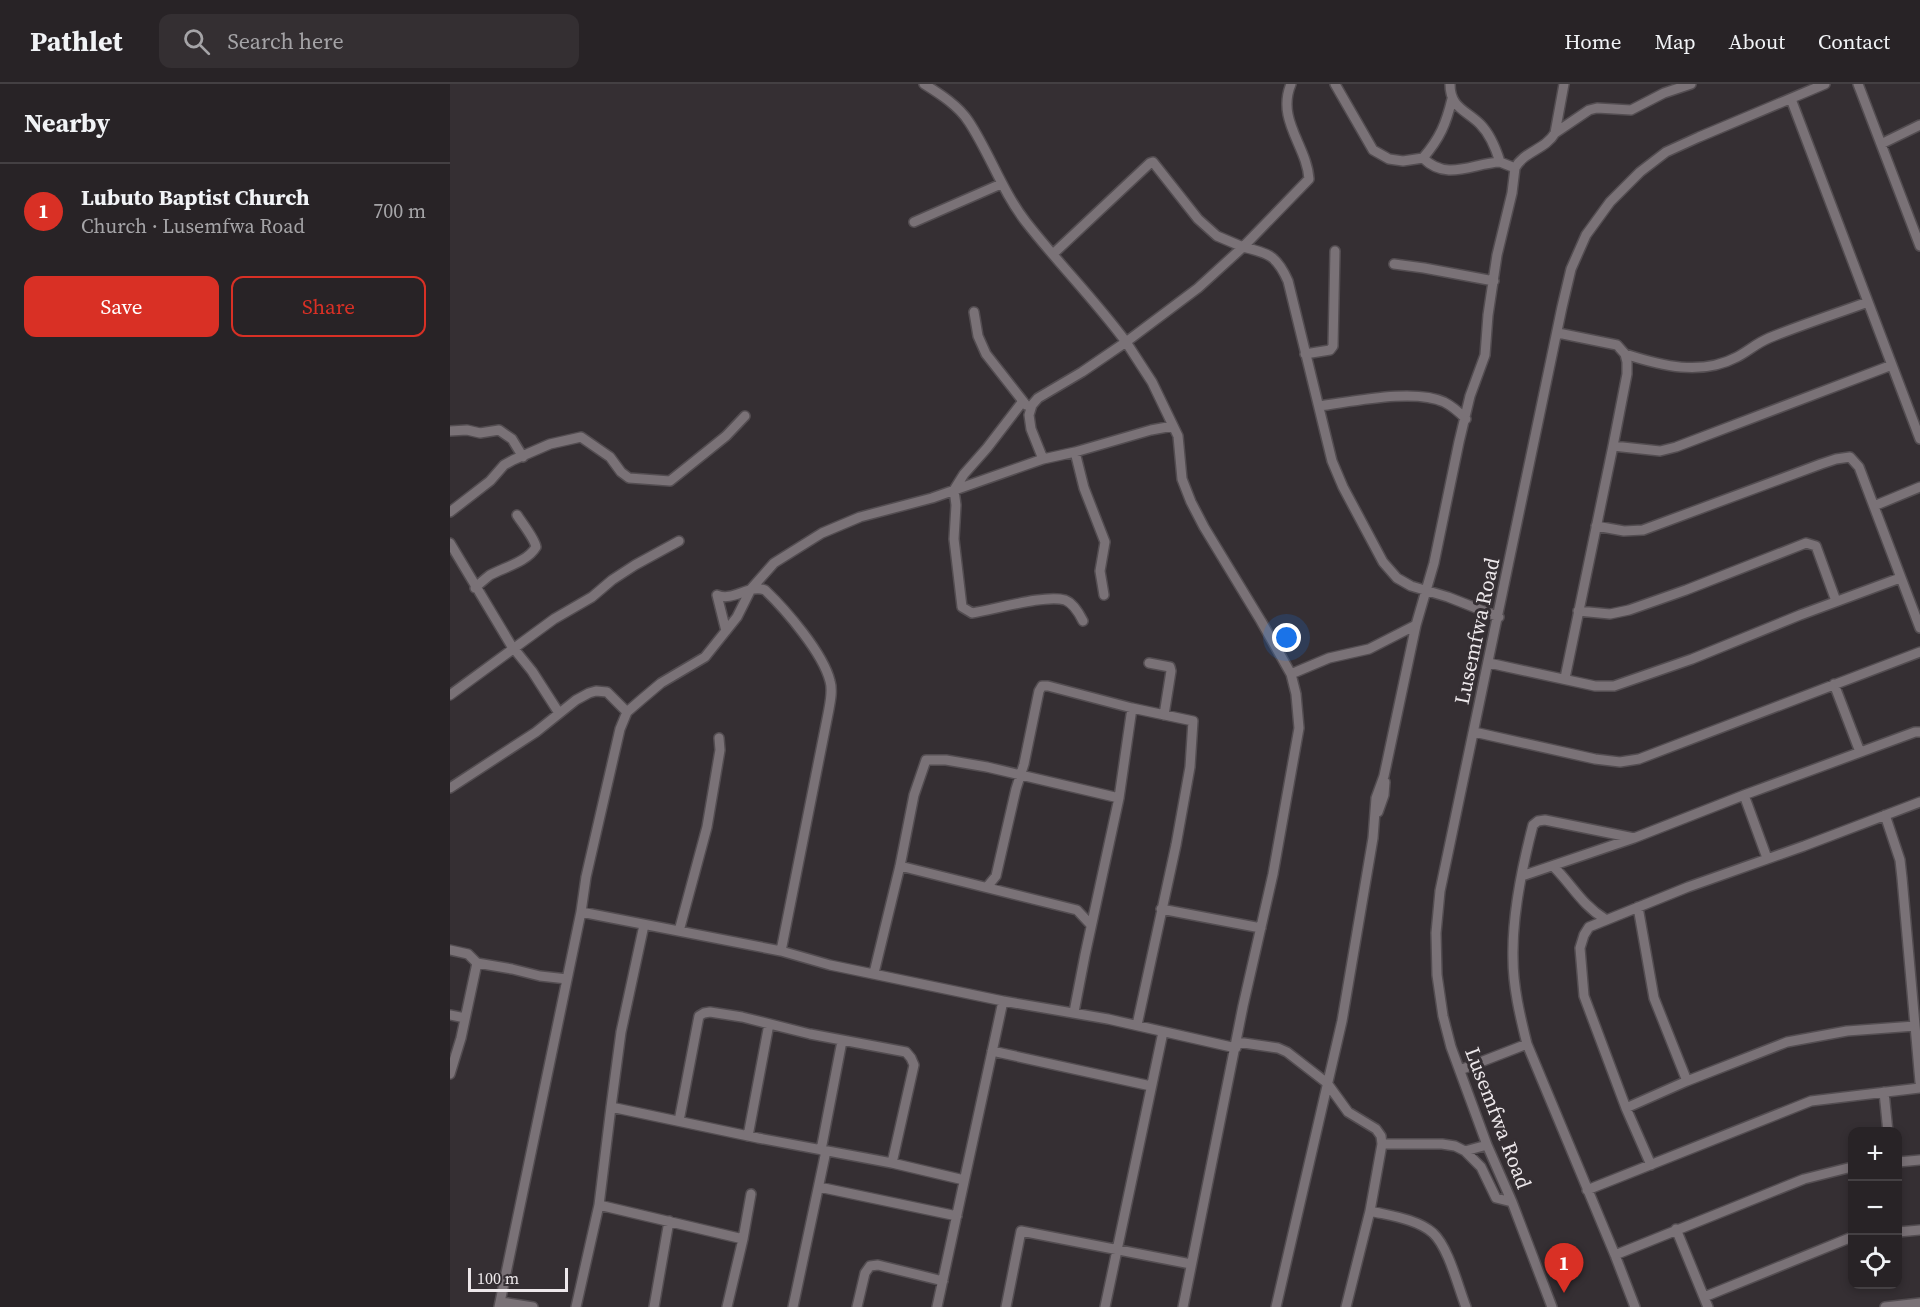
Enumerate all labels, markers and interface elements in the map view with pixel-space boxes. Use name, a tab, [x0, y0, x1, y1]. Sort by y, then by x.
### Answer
search box	[159, 14, 579, 68]
text: Pathlet	[30, 22, 123, 60]
icon: search	[180, 25, 213, 58]
text: Search here	[228, 26, 344, 56]
text: Home	[1564, 27, 1622, 56]
text: Map	[1655, 27, 1696, 56]
text: About	[1729, 27, 1785, 56]
text: Contact	[1818, 27, 1890, 56]
text: Nearby	[24, 105, 110, 141]
text: Lubuto Baptist Church	[81, 182, 310, 212]
text: 1	[38, 197, 49, 225]
text: 700 m	[373, 197, 426, 225]
text: Church · Lusemfwa Road	[81, 212, 305, 240]
button: Save	[24, 276, 219, 337]
button: Share	[231, 276, 426, 337]
street label: Lusemfwa Road	[1447, 555, 1506, 707]
your location	[1272, 623, 1301, 652]
street label: Lusemfwa Road	[1458, 1043, 1539, 1193]
map controls	[1848, 1127, 1902, 1289]
button: +	[1848, 1127, 1902, 1181]
button: −	[1848, 1181, 1902, 1235]
button: locate	[1848, 1235, 1902, 1289]
pin: 1	[1544, 1244, 1584, 1293]
scale bar	[468, 1265, 568, 1292]
text: 100 m	[477, 1267, 519, 1289]

